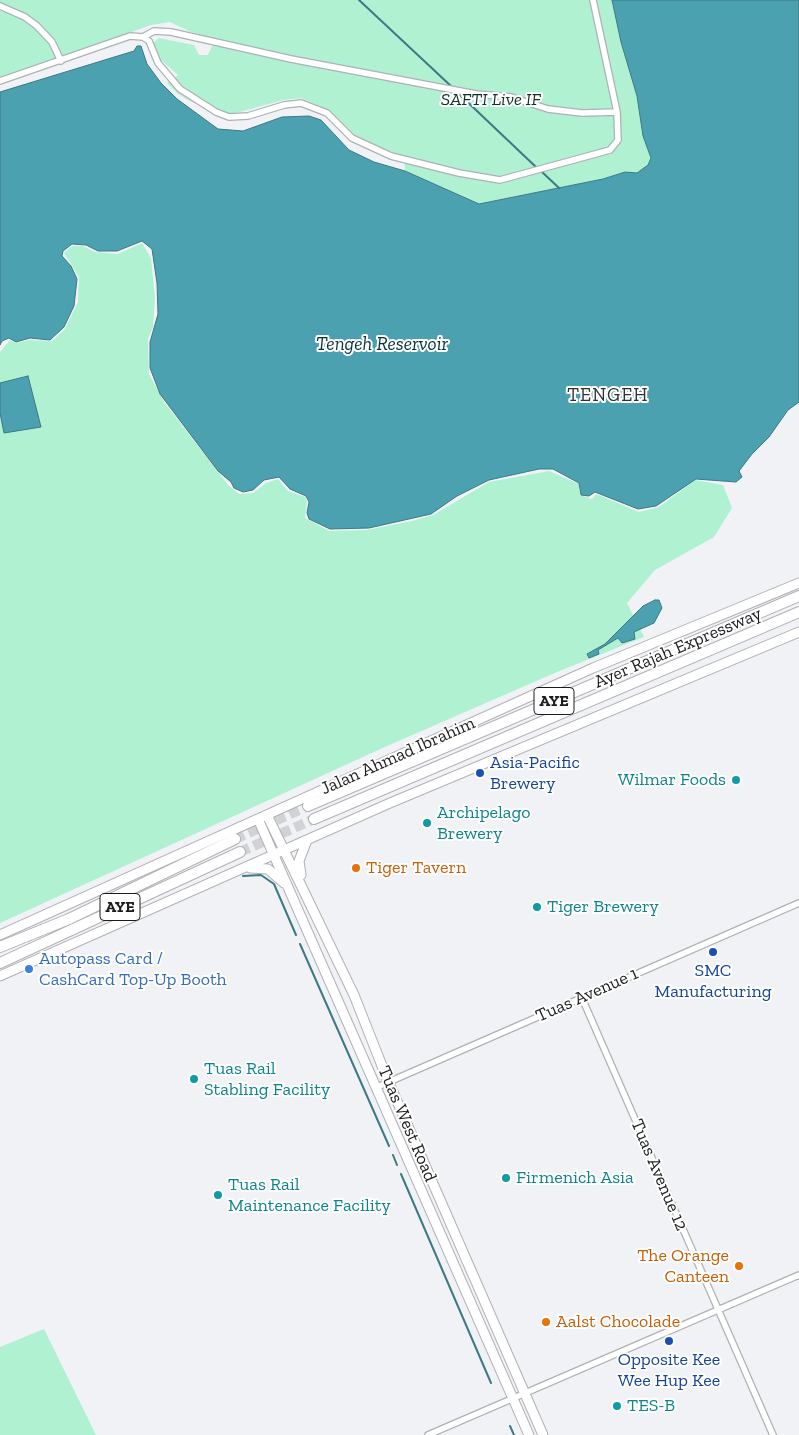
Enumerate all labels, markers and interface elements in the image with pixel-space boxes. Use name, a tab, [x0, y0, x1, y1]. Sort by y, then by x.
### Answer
park label: SAFTI Live IF	[441, 89, 541, 111]
water label: Tengeh Reservoir	[316, 334, 448, 356]
district label: TENGEH	[567, 385, 649, 407]
street label: Ayer Rajah Expressway	[591, 603, 765, 693]
road number: AYE	[534, 688, 574, 714]
street label: Jalan Ahmad Ibrahim	[318, 712, 478, 800]
place label: Asia-Pacific Brewery	[490, 752, 580, 794]
marker: Asia-Pacific Brewery	[474, 767, 486, 779]
place label: Wilmar Foods	[618, 769, 726, 791]
marker: Wilmar Foods	[730, 774, 742, 786]
place label: Archipelago Brewery	[437, 802, 531, 844]
marker: Archipelago Brewery	[421, 817, 433, 829]
place label: Tiger Tavern	[366, 857, 466, 879]
marker: Tiger Tavern	[350, 862, 362, 874]
road number: AYE	[100, 894, 140, 920]
place label: Tiger Brewery	[547, 896, 659, 918]
marker: Tiger Brewery	[531, 901, 543, 913]
marker: SMC Manufacturing	[707, 946, 719, 958]
place label: Autopass Card / CashCard Top-Up Booth	[39, 948, 227, 991]
place label: SMC Manufacturing	[654, 960, 772, 1002]
marker: Autopass Card / CashCard Top-Up Booth	[23, 963, 35, 975]
street label: Tuas Avenue 1	[532, 963, 642, 1027]
place label: Tuas Rail Stabling Facility	[204, 1058, 330, 1100]
street label: Tuas West Road	[373, 1063, 441, 1185]
marker: Tuas Rail Stabling Facility	[188, 1073, 200, 1085]
street label: Tuas Avenue 12	[626, 1116, 692, 1234]
place label: Firmenich Asia	[516, 1167, 634, 1189]
marker: Firmenich Asia	[500, 1172, 512, 1184]
place label: Tuas Rail Maintenance Facility	[228, 1174, 391, 1216]
marker: Tuas Rail Maintenance Facility	[212, 1189, 224, 1201]
place label: The Orange Canteen	[637, 1245, 729, 1288]
marker: The Orange Canteen	[733, 1260, 745, 1272]
place label: Aalst Chocolade	[556, 1311, 680, 1333]
marker: Aalst Chocolade	[540, 1316, 552, 1328]
marker: Opposite Kee Wee Hup Kee	[663, 1335, 675, 1347]
place label: Opposite Kee Wee Hup Kee	[618, 1349, 720, 1392]
place label: TES-B	[627, 1395, 675, 1417]
marker: TES-B	[611, 1400, 623, 1412]

